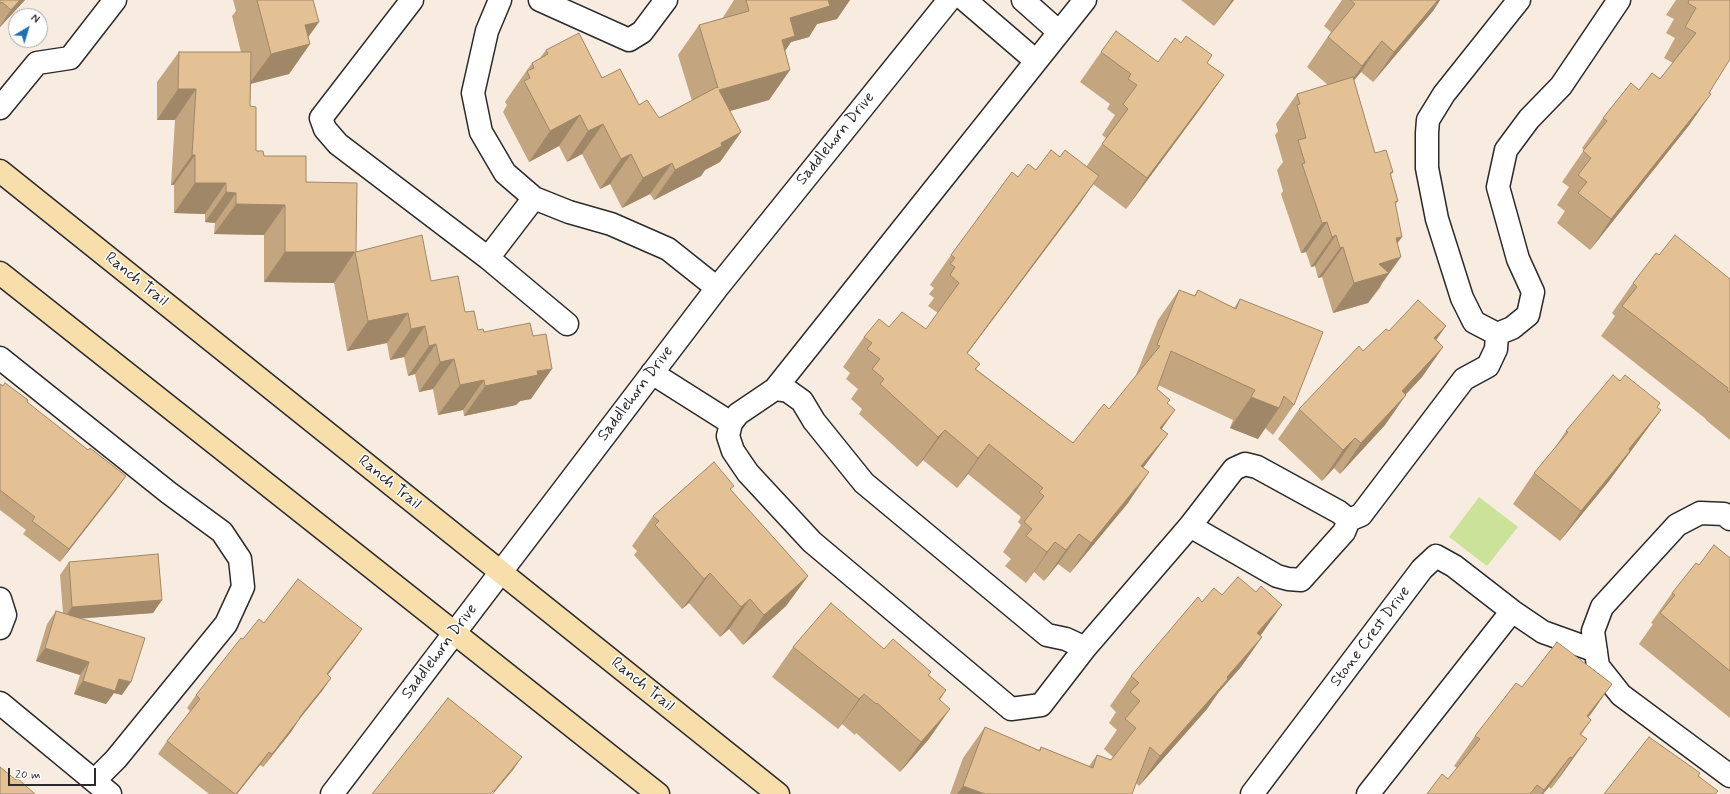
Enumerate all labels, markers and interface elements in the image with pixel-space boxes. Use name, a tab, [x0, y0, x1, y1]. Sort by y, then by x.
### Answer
north arrow	[8, 8, 48, 48]
text: N	[28, 12, 42, 27]
street label: Saddlehorn Drive	[793, 89, 879, 189]
street label: Ranch Trail	[101, 249, 171, 311]
street label: Saddlehorn Drive	[594, 343, 678, 445]
street label: Ranch Trail	[354, 452, 424, 514]
street label: Stone Crest Drive	[1327, 583, 1415, 691]
street label: Saddlehorn Drive	[398, 601, 482, 703]
street label: Ranch Trail	[607, 654, 677, 716]
scale bar	[10, 760, 98, 786]
text: 20 m	[15, 767, 41, 783]

